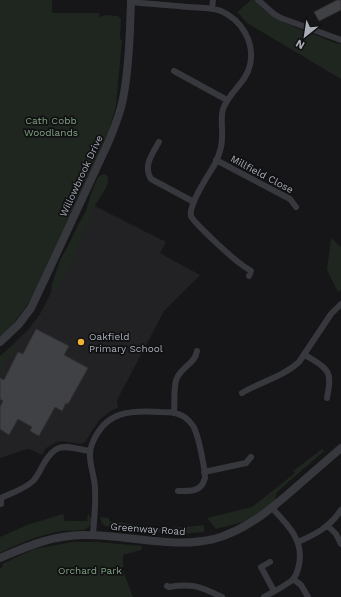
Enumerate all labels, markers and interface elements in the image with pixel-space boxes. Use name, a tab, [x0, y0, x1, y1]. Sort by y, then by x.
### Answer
north arrow	[285, 16, 325, 56]
text: N	[293, 37, 307, 52]
park label: Cath Cobb Woodlands	[24, 115, 78, 138]
street label: Willowbrook Drive	[57, 133, 105, 218]
street label: Millfield Close	[229, 153, 295, 195]
place label: Oakfield Primary School	[89, 331, 163, 354]
marker: Oakfield Primary School	[76, 337, 86, 347]
street label: Greenway Road	[110, 521, 186, 537]
park label: Orchard Park	[58, 565, 122, 576]

